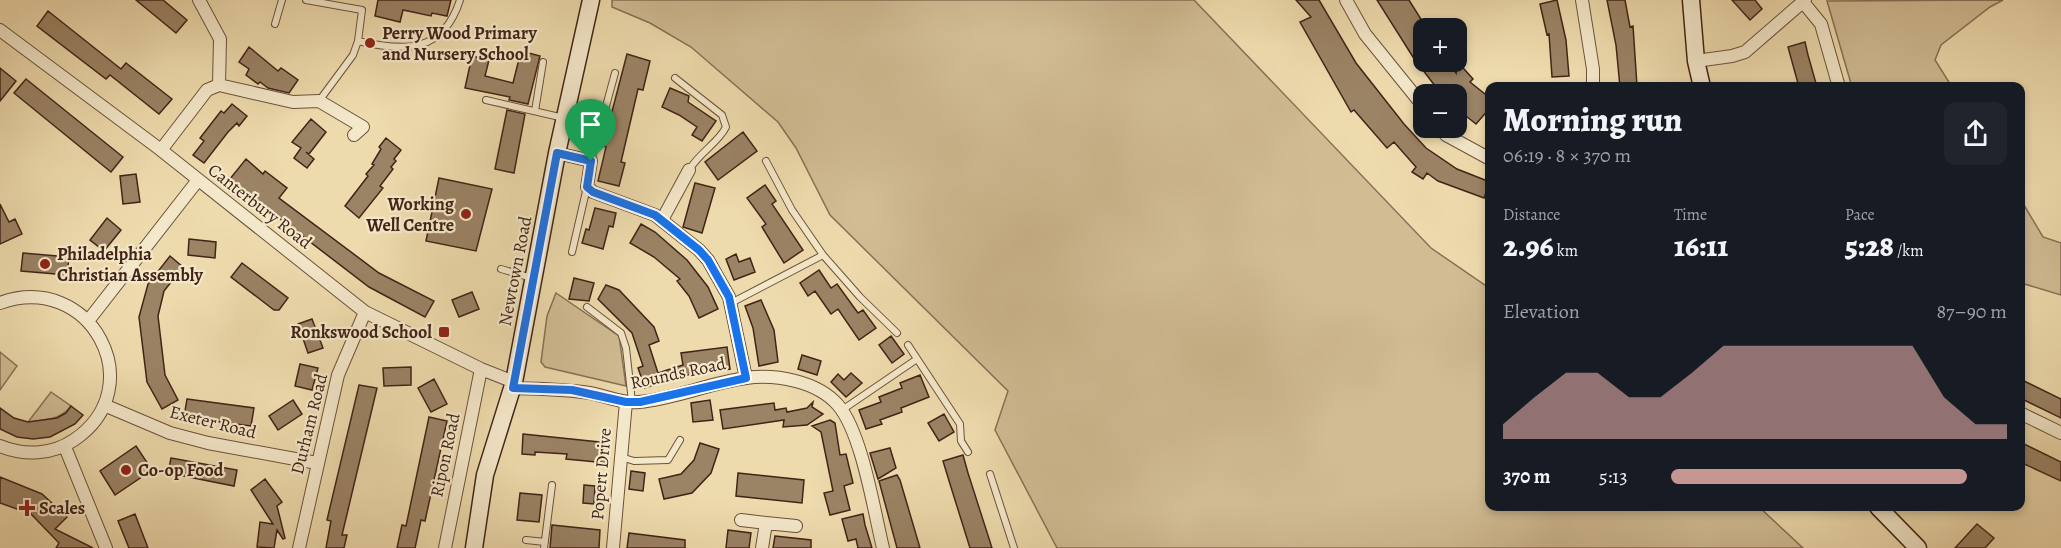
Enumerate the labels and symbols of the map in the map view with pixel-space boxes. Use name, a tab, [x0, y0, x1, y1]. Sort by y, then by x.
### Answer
place label: Perry Wood Primary and Nursery School	[382, 21, 537, 66]
marker: Perry Wood Primary and Nursery School	[363, 36, 377, 50]
pin	[565, 99, 616, 161]
street label: Canterbury Road	[203, 158, 317, 254]
place label: Working Well Centre	[365, 192, 455, 237]
marker: Working Well Centre	[459, 207, 473, 221]
street label: Newtown Road	[493, 214, 537, 328]
place label: Philadelphia Christian Assembly	[57, 242, 203, 287]
marker: Philadelphia Christian Assembly	[38, 257, 52, 271]
place label: Ronkswood School	[290, 320, 432, 344]
marker: Ronkswood School	[437, 325, 451, 339]
street label: Rounds Road	[628, 351, 728, 395]
street label: Durham Road	[285, 371, 333, 477]
street label: Exeter Road	[167, 400, 259, 444]
street label: Ripon Road	[424, 410, 466, 499]
street label: Popert Drive	[585, 427, 617, 521]
place label: Co-op Food	[138, 458, 224, 482]
marker: Co-op Food	[119, 463, 133, 477]
place label: Scales	[39, 496, 85, 520]
marker: Scales	[20, 501, 34, 515]

